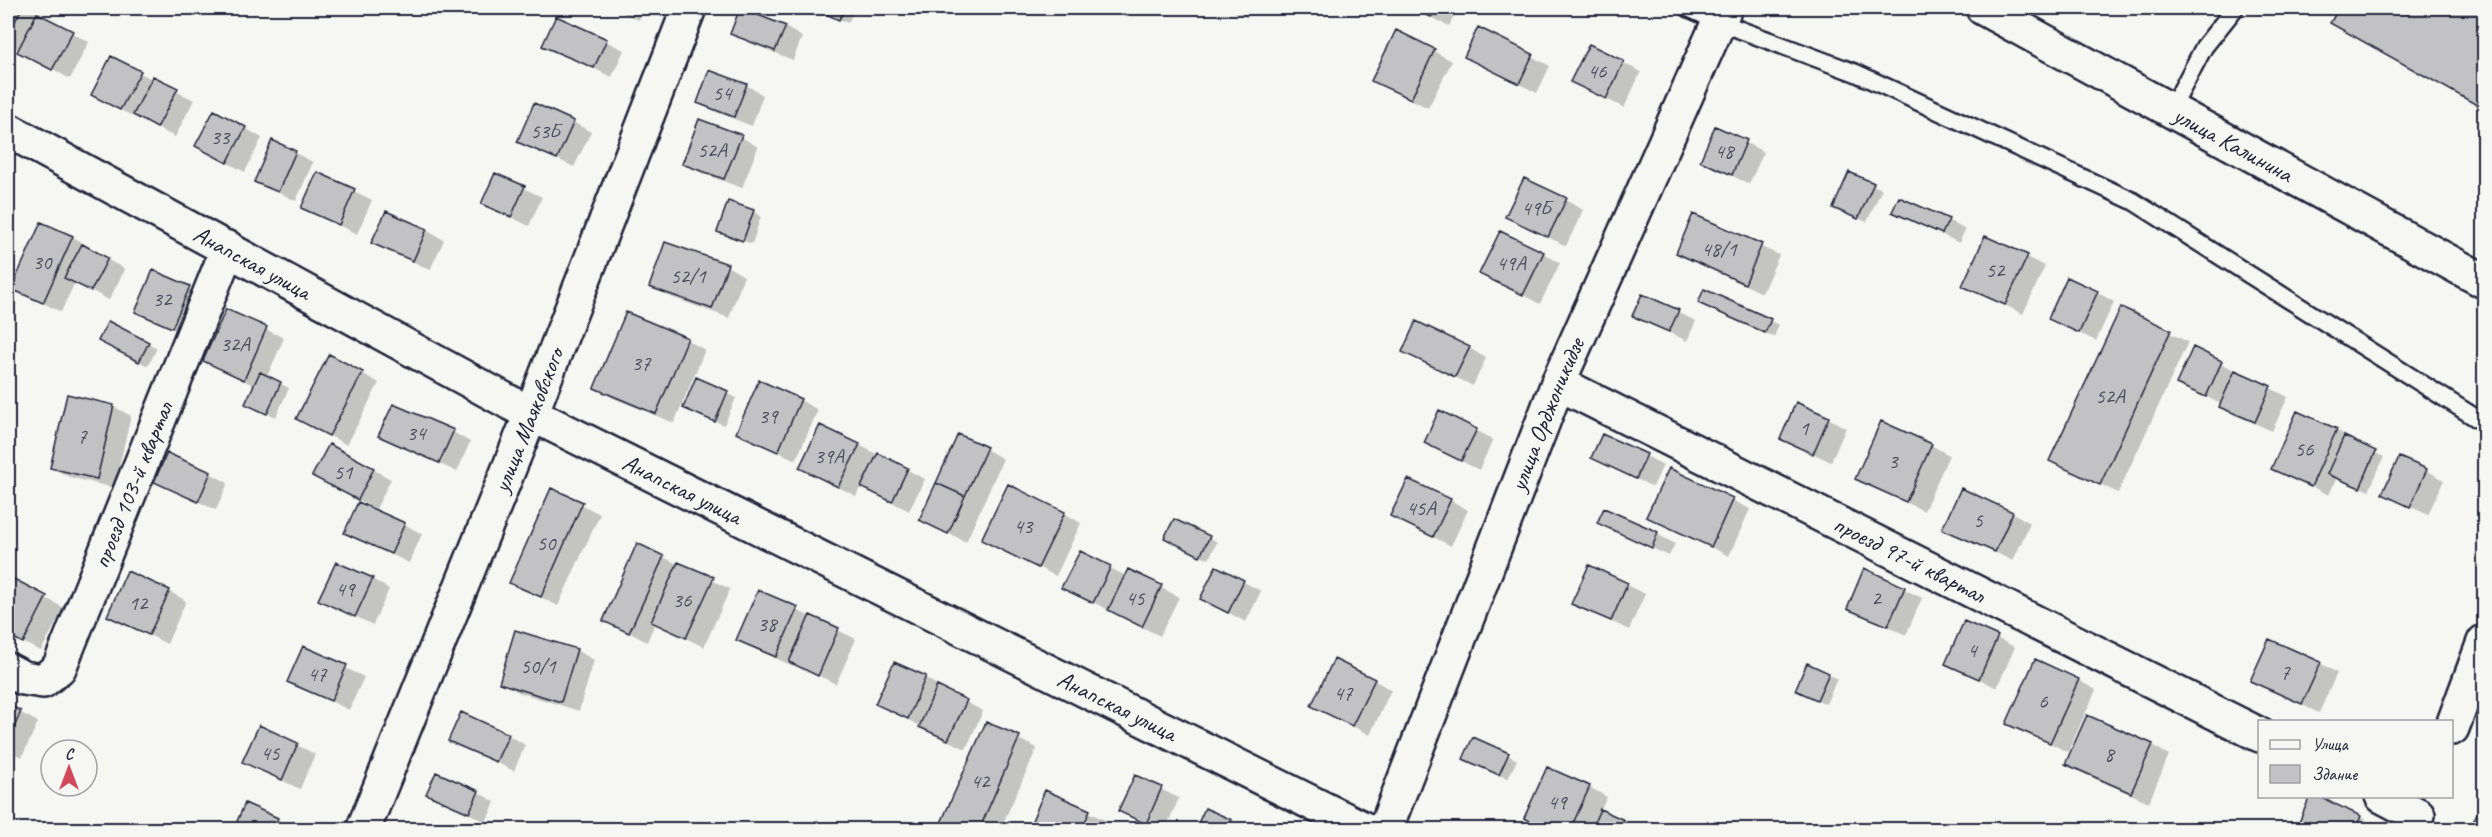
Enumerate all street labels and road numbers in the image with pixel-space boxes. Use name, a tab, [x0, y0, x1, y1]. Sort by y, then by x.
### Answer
street label: улица Калинина	[2167, 99, 2299, 190]
street label: Анапская улица	[188, 219, 318, 308]
street label: улица Орджоникидзе	[1502, 331, 1592, 497]
street label: улица Маяковского	[485, 341, 571, 498]
street label: проезд 103-й квартал	[86, 396, 180, 572]
street label: Анапская улица	[618, 447, 749, 532]
street label: проезд 97-й квартал	[1829, 509, 1992, 610]
street label: Анапская улица	[1053, 664, 1184, 749]

